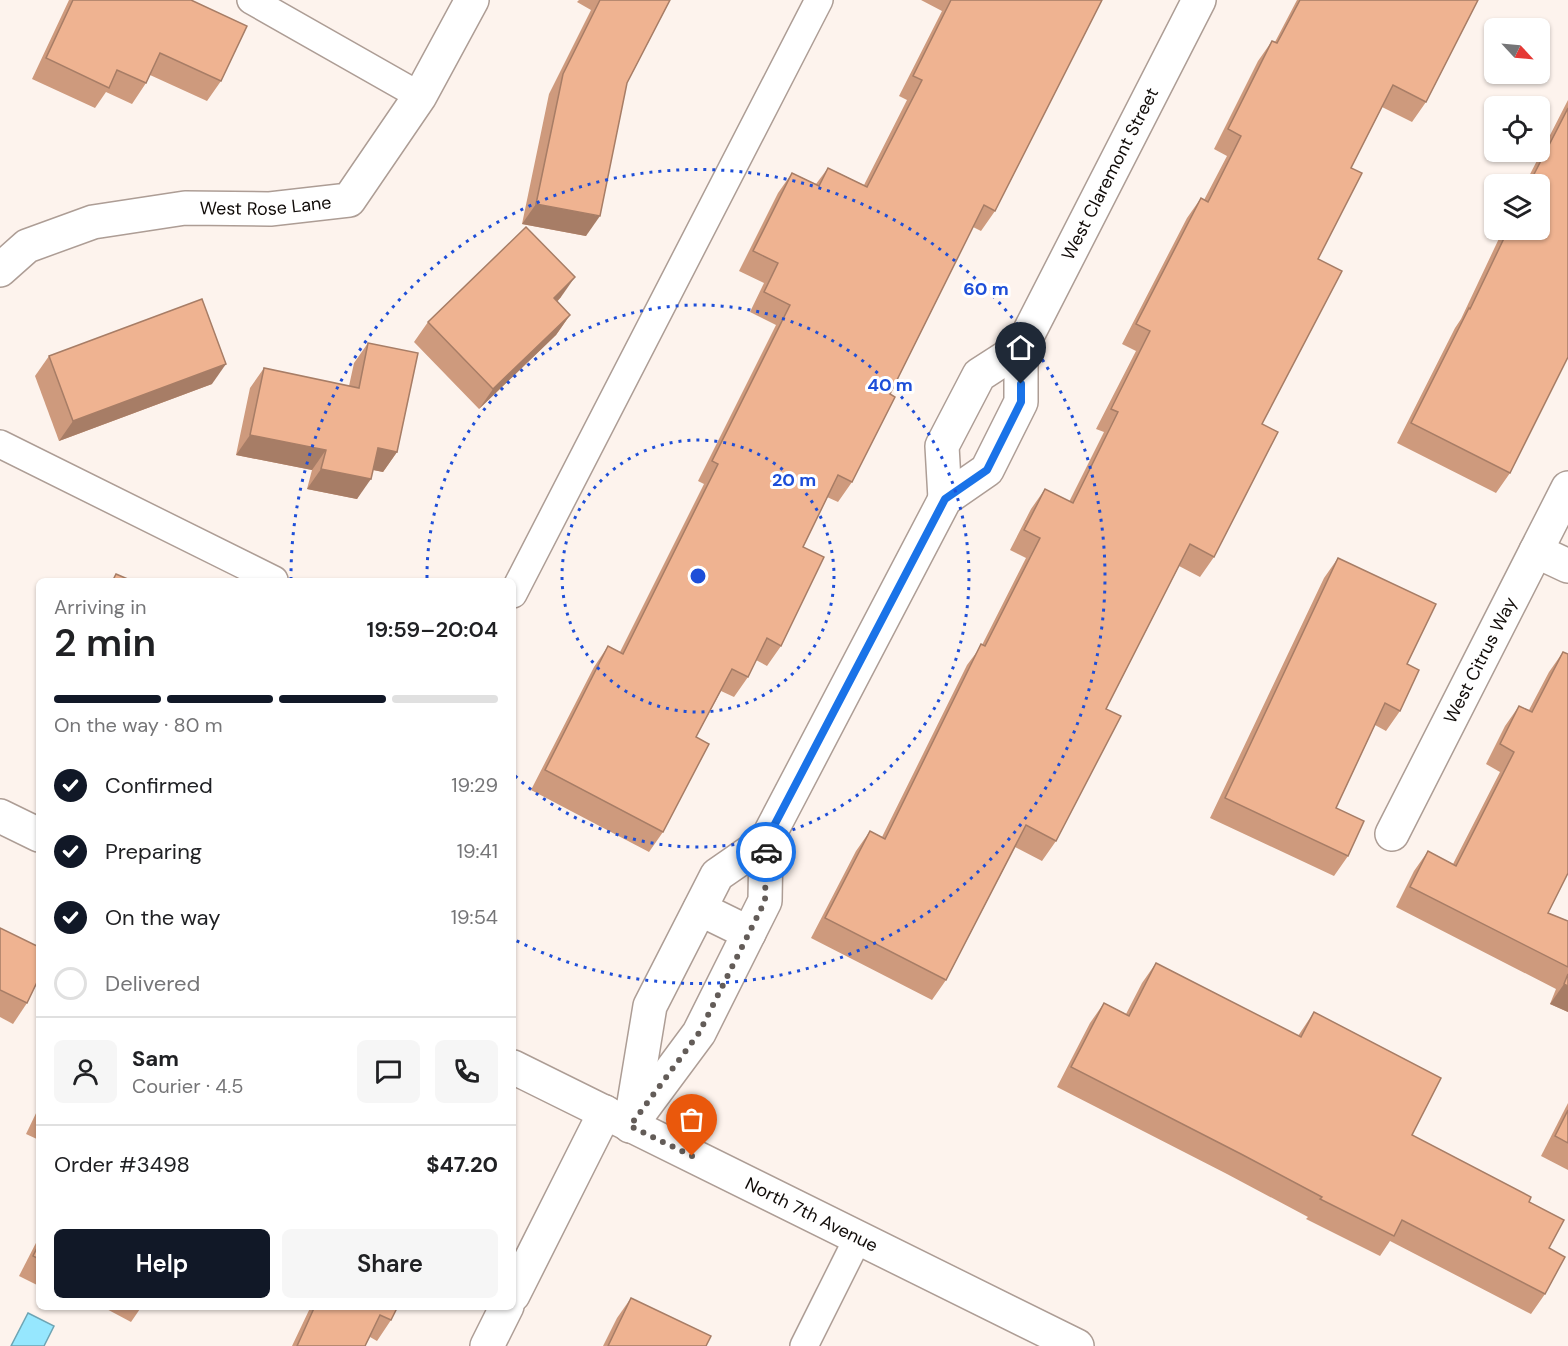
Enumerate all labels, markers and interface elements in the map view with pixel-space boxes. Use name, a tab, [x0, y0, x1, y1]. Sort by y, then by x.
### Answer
north arrow	[1484, 18, 1550, 84]
map controls	[1484, 18, 1550, 240]
street label: West Claremont Street	[1056, 84, 1164, 264]
button: locate	[1484, 96, 1550, 162]
button: layers	[1484, 174, 1550, 240]
street label: West Rose Lane	[199, 190, 333, 221]
text: 60 m	[963, 277, 1009, 301]
pin	[995, 322, 1046, 384]
icon: home	[1004, 331, 1037, 364]
text: 40 m	[867, 373, 913, 397]
text: 20 m	[772, 468, 816, 492]
centre of rings	[688, 566, 708, 586]
street label: West Citrus Way	[1438, 593, 1522, 727]
text: Arriving in	[54, 594, 146, 620]
text: 19:59–20:04	[366, 615, 498, 644]
text: 2 min	[54, 617, 156, 668]
text: On the way · 80 m	[54, 712, 222, 738]
icon: check	[54, 769, 87, 802]
text: Confirmed	[105, 771, 213, 800]
text: 19:29	[451, 772, 498, 798]
courier	[736, 822, 796, 882]
icon: check	[54, 835, 87, 868]
icon: car	[750, 836, 783, 869]
text: Preparing	[105, 837, 202, 866]
text: 19:41	[457, 838, 498, 864]
icon: check	[54, 901, 87, 934]
text: On the way	[105, 903, 220, 932]
text: 19:54	[451, 904, 498, 930]
text: Delivered	[105, 969, 200, 998]
button: person	[54, 1040, 117, 1103]
button: chat	[357, 1040, 420, 1103]
button: phone	[435, 1040, 498, 1103]
text: Sam	[132, 1044, 179, 1073]
text: Courier · 4.5	[132, 1073, 244, 1099]
pin	[666, 1094, 717, 1156]
icon: bag	[675, 1103, 708, 1136]
text: Order #3498	[54, 1150, 190, 1179]
text: $47.20	[426, 1150, 498, 1179]
street label: North 7th Avenue	[741, 1172, 882, 1258]
button: Help	[54, 1229, 270, 1298]
button: Share	[282, 1229, 498, 1298]

